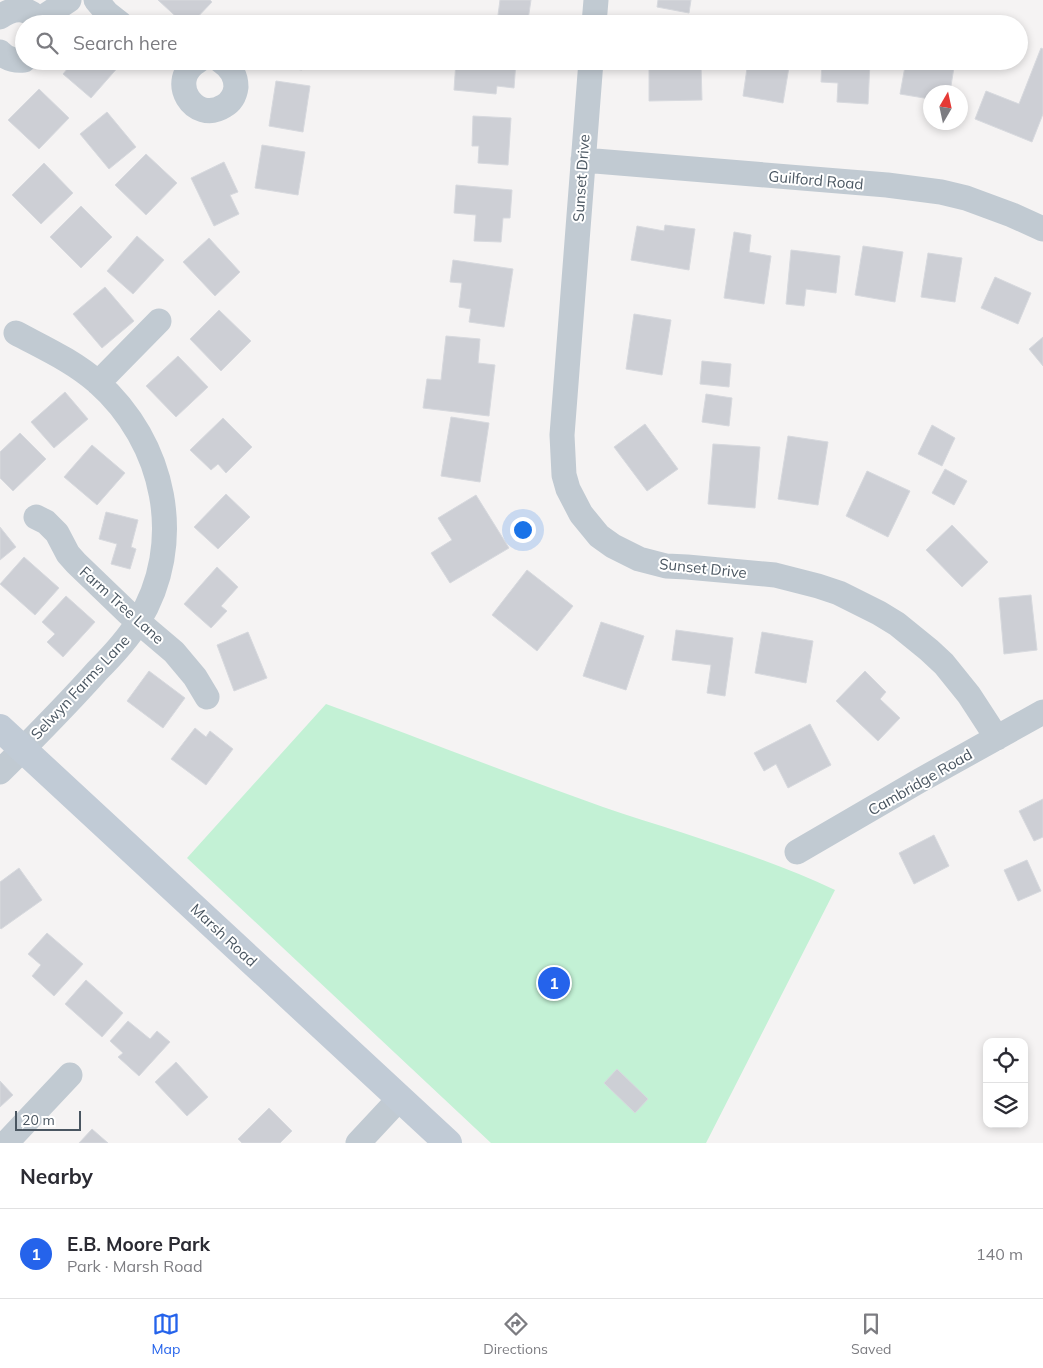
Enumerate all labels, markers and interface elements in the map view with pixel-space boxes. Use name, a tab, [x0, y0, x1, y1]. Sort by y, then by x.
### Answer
search box	[15, 15, 1028, 70]
icon: search	[33, 29, 61, 57]
text: Search here	[73, 31, 177, 55]
north arrow	[923, 85, 968, 130]
street label: Sunset Drive	[568, 134, 594, 222]
street label: Guilford Road	[768, 166, 864, 194]
your location	[510, 517, 536, 543]
street label: Sunset Drive	[658, 554, 748, 582]
street label: Farm Tree Lane	[76, 562, 168, 648]
street label: Selwyn Farms Lane	[27, 631, 133, 743]
street label: Cambridge Road	[865, 744, 975, 820]
street label: Marsh Road	[187, 899, 261, 971]
pin: 1	[538, 964, 570, 1002]
map controls	[983, 1038, 1028, 1128]
button: locate	[983, 1038, 1028, 1083]
button: layers	[983, 1083, 1028, 1128]
scale bar	[15, 1108, 81, 1131]
text: 20 m	[22, 1111, 55, 1129]
text: Nearby	[20, 1163, 93, 1189]
text: E.B. Moore Park	[67, 1232, 210, 1256]
text: 1	[31, 1244, 41, 1264]
text: 140 m	[976, 1244, 1023, 1264]
text: Park · Marsh Road	[67, 1256, 203, 1276]
tab: Map	[152, 1310, 180, 1358]
tab: Directions	[483, 1310, 548, 1358]
tab: Saved	[851, 1310, 891, 1358]

